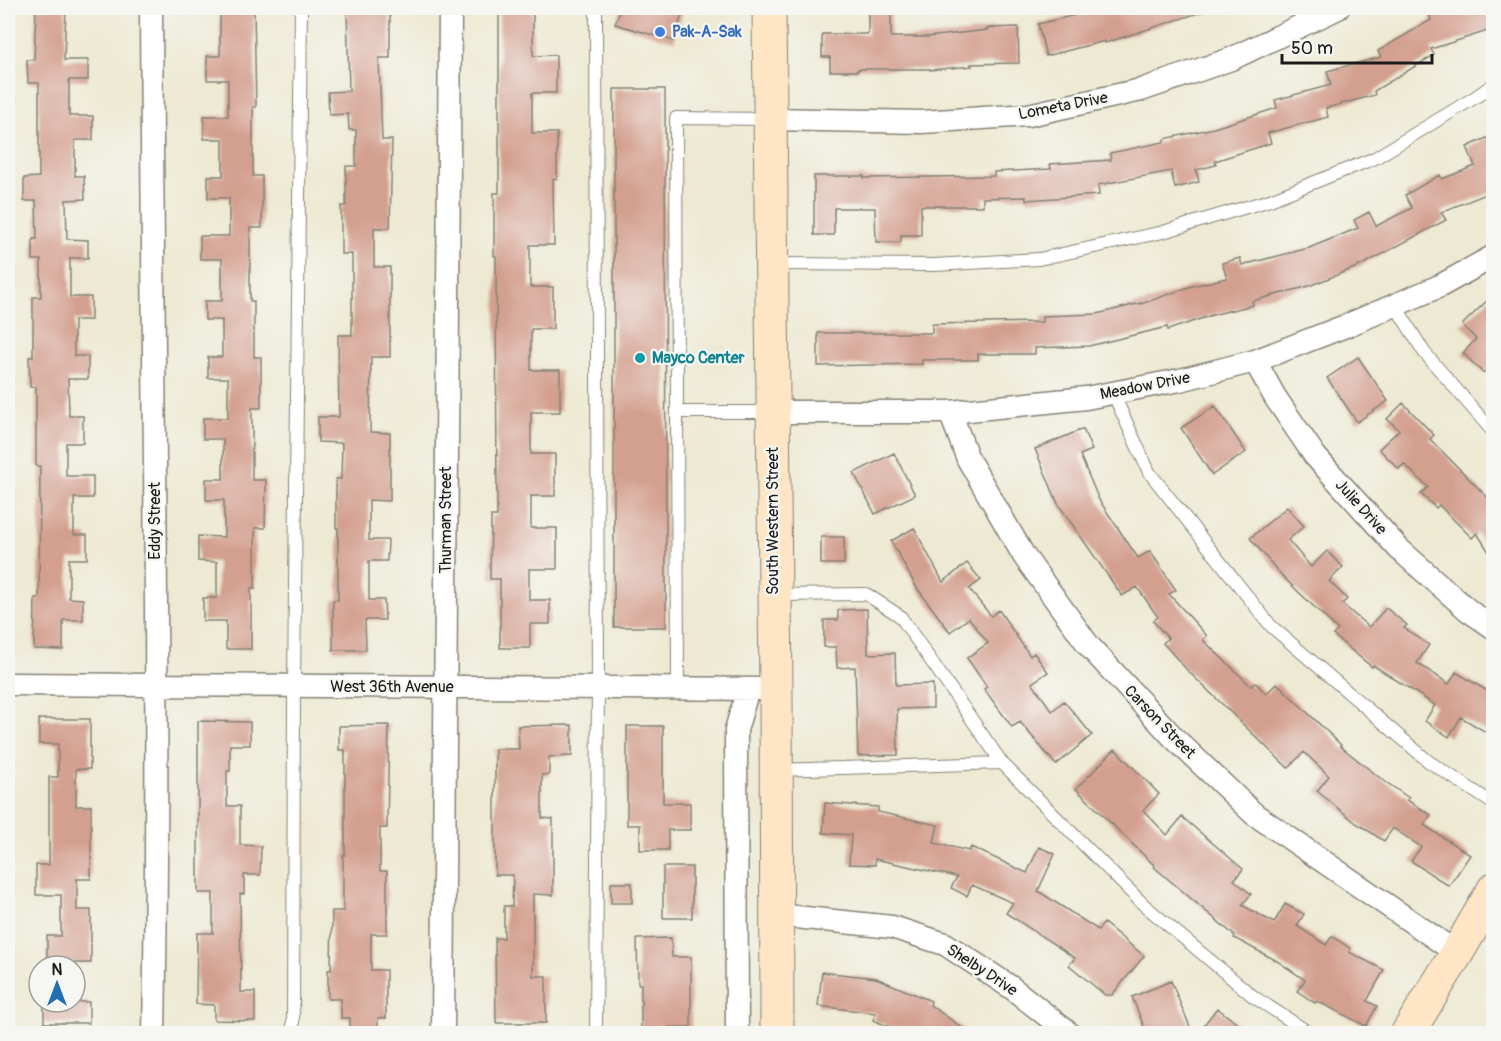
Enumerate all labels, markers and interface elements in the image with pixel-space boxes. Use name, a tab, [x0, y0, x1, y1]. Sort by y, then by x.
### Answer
place label: Pak-A-Sak	[672, 22, 742, 42]
marker: Pak-A-Sak	[653, 25, 667, 39]
scale bar	[1282, 27, 1432, 65]
text: 50 m	[1291, 37, 1333, 60]
street label: Lometa Drive	[1017, 88, 1110, 124]
place label: Mayco Center	[652, 348, 745, 368]
marker: Mayco Center	[633, 351, 647, 365]
street label: Meadow Drive	[1098, 367, 1192, 405]
street label: South Western Street	[763, 446, 783, 595]
street label: Thurman Street	[436, 466, 456, 574]
street label: Julie Drive	[1331, 475, 1391, 539]
street label: Eddy Street	[145, 482, 165, 560]
street label: West 36th Avenue	[330, 677, 454, 697]
street label: Carson Street	[1120, 681, 1200, 763]
street label: Shelby Drive	[943, 940, 1021, 1000]
north arrow	[27, 954, 87, 1014]
text: N	[52, 960, 63, 980]

